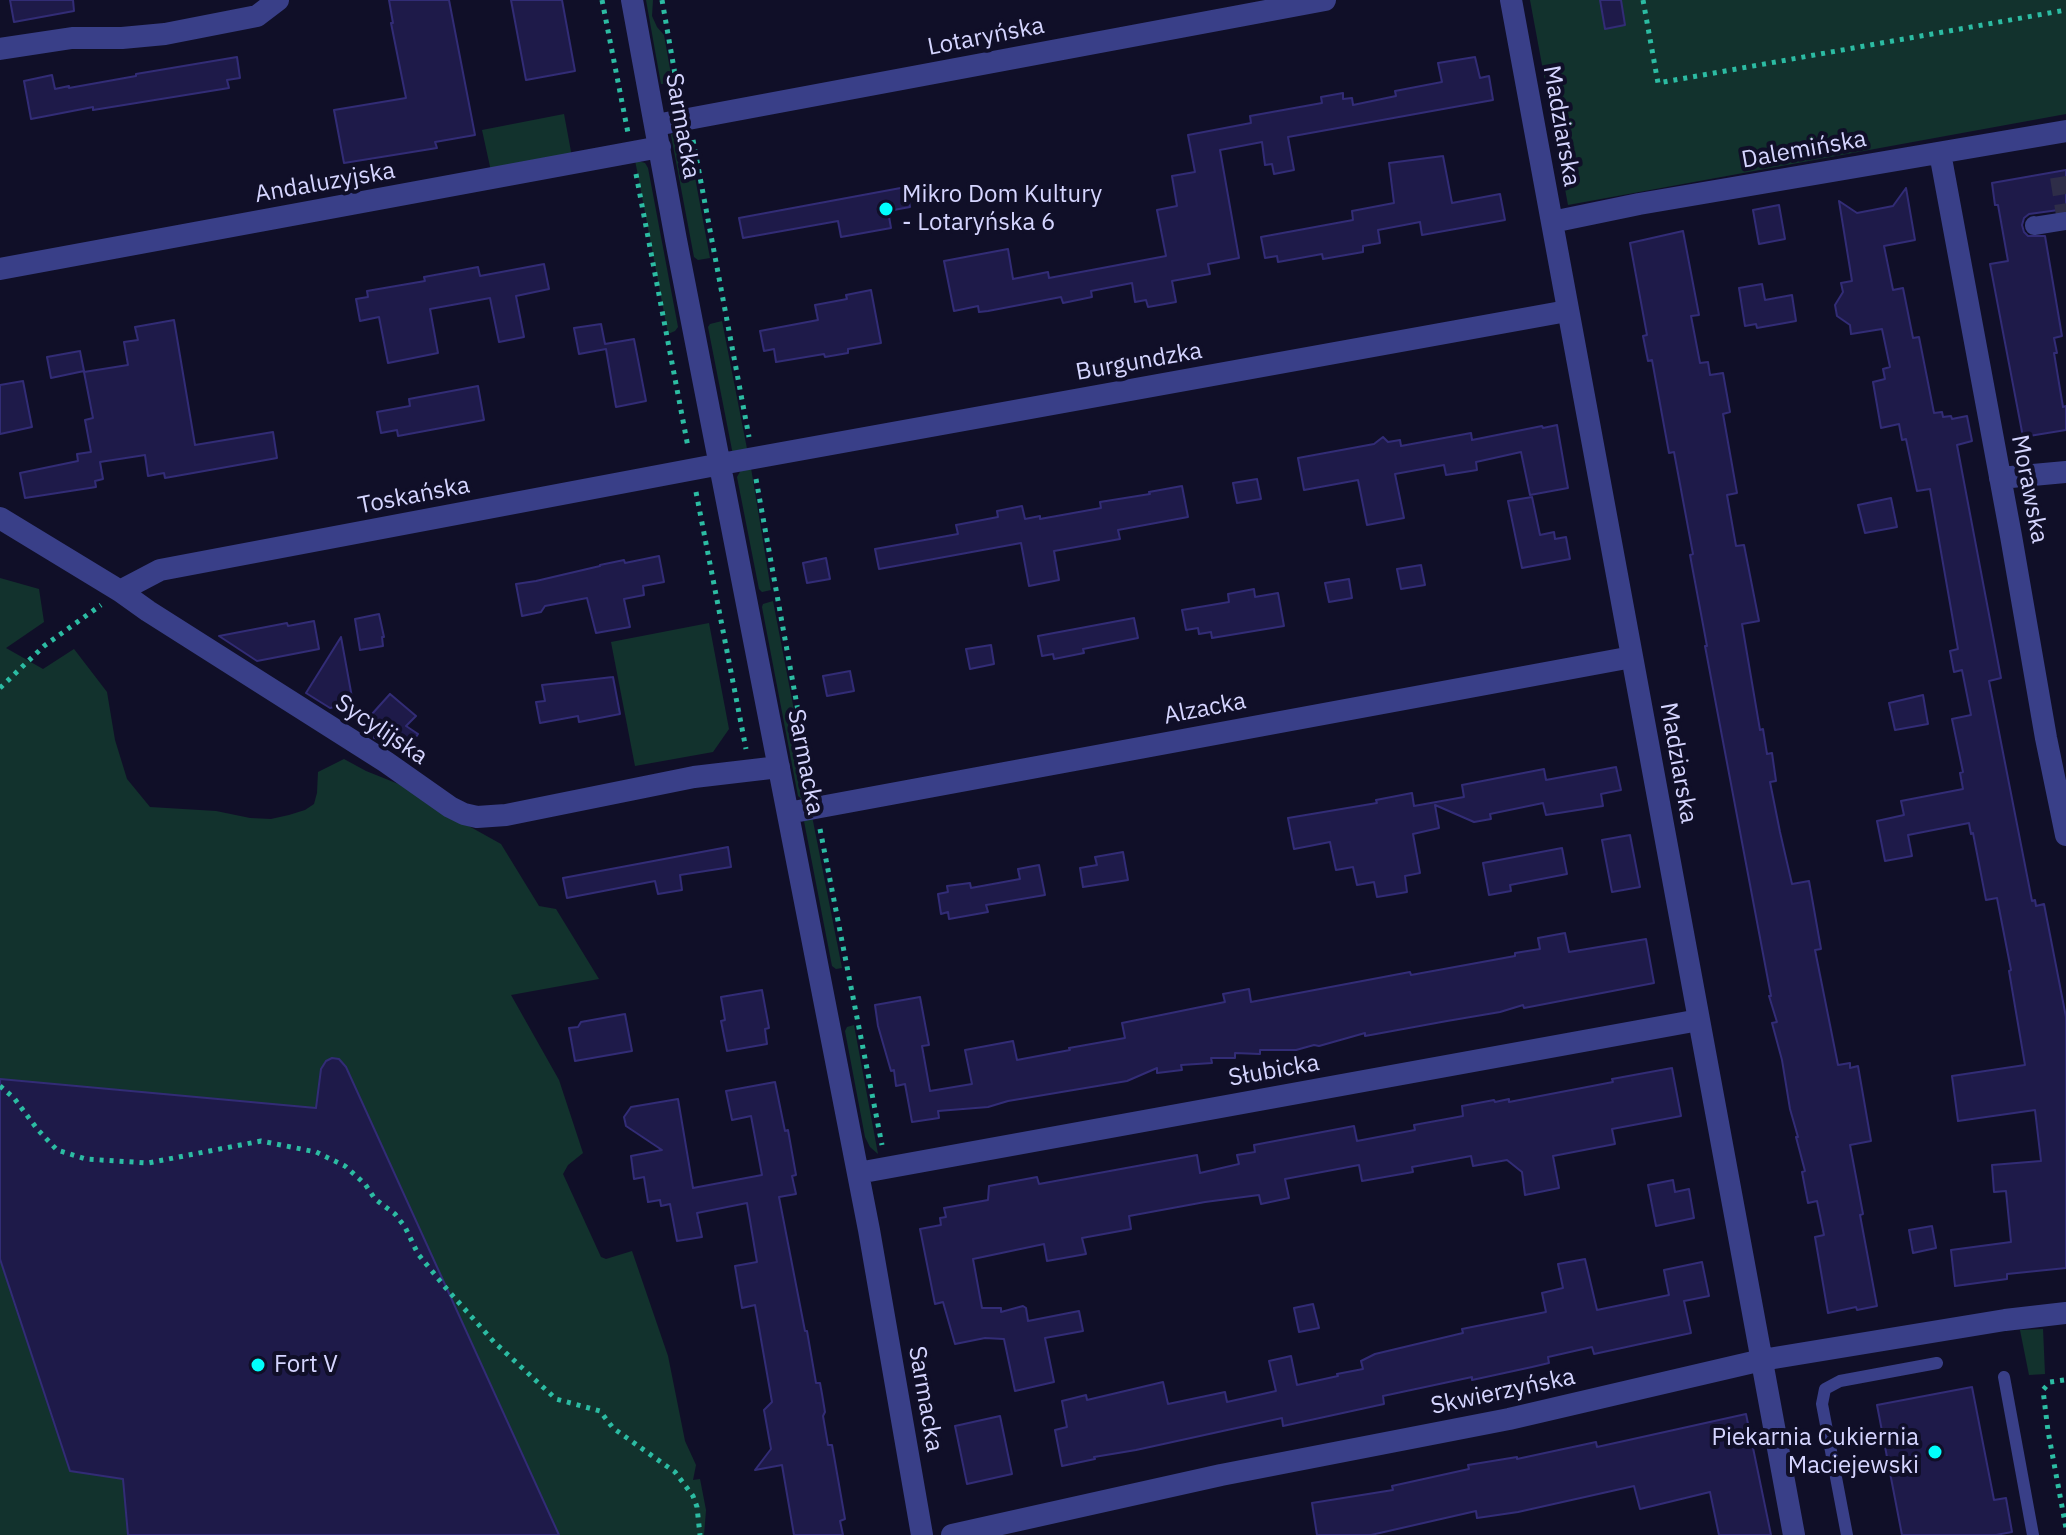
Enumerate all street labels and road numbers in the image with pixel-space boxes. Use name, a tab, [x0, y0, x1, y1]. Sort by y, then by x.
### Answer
street label: Lotaryńska	[925, 12, 1047, 62]
street label: Madziarska	[1536, 63, 1586, 189]
street label: Sarmacka	[659, 71, 705, 181]
street label: Dalemińska	[1739, 125, 1869, 175]
street label: Andaluzyjska	[253, 156, 397, 210]
street label: Burgundzka	[1074, 337, 1204, 387]
street label: Morawska	[2004, 432, 2054, 546]
street label: Toskańska	[356, 471, 472, 521]
street label: Alzacka	[1161, 687, 1249, 731]
street label: Sycylijska	[329, 689, 433, 771]
street label: Madziarska	[1653, 700, 1703, 826]
street label: Sarmacka	[781, 707, 829, 817]
street label: Słubicka	[1226, 1049, 1322, 1093]
street label: Sarmacka	[902, 1344, 948, 1454]
street label: Skwierzyńska	[1428, 1363, 1578, 1421]

